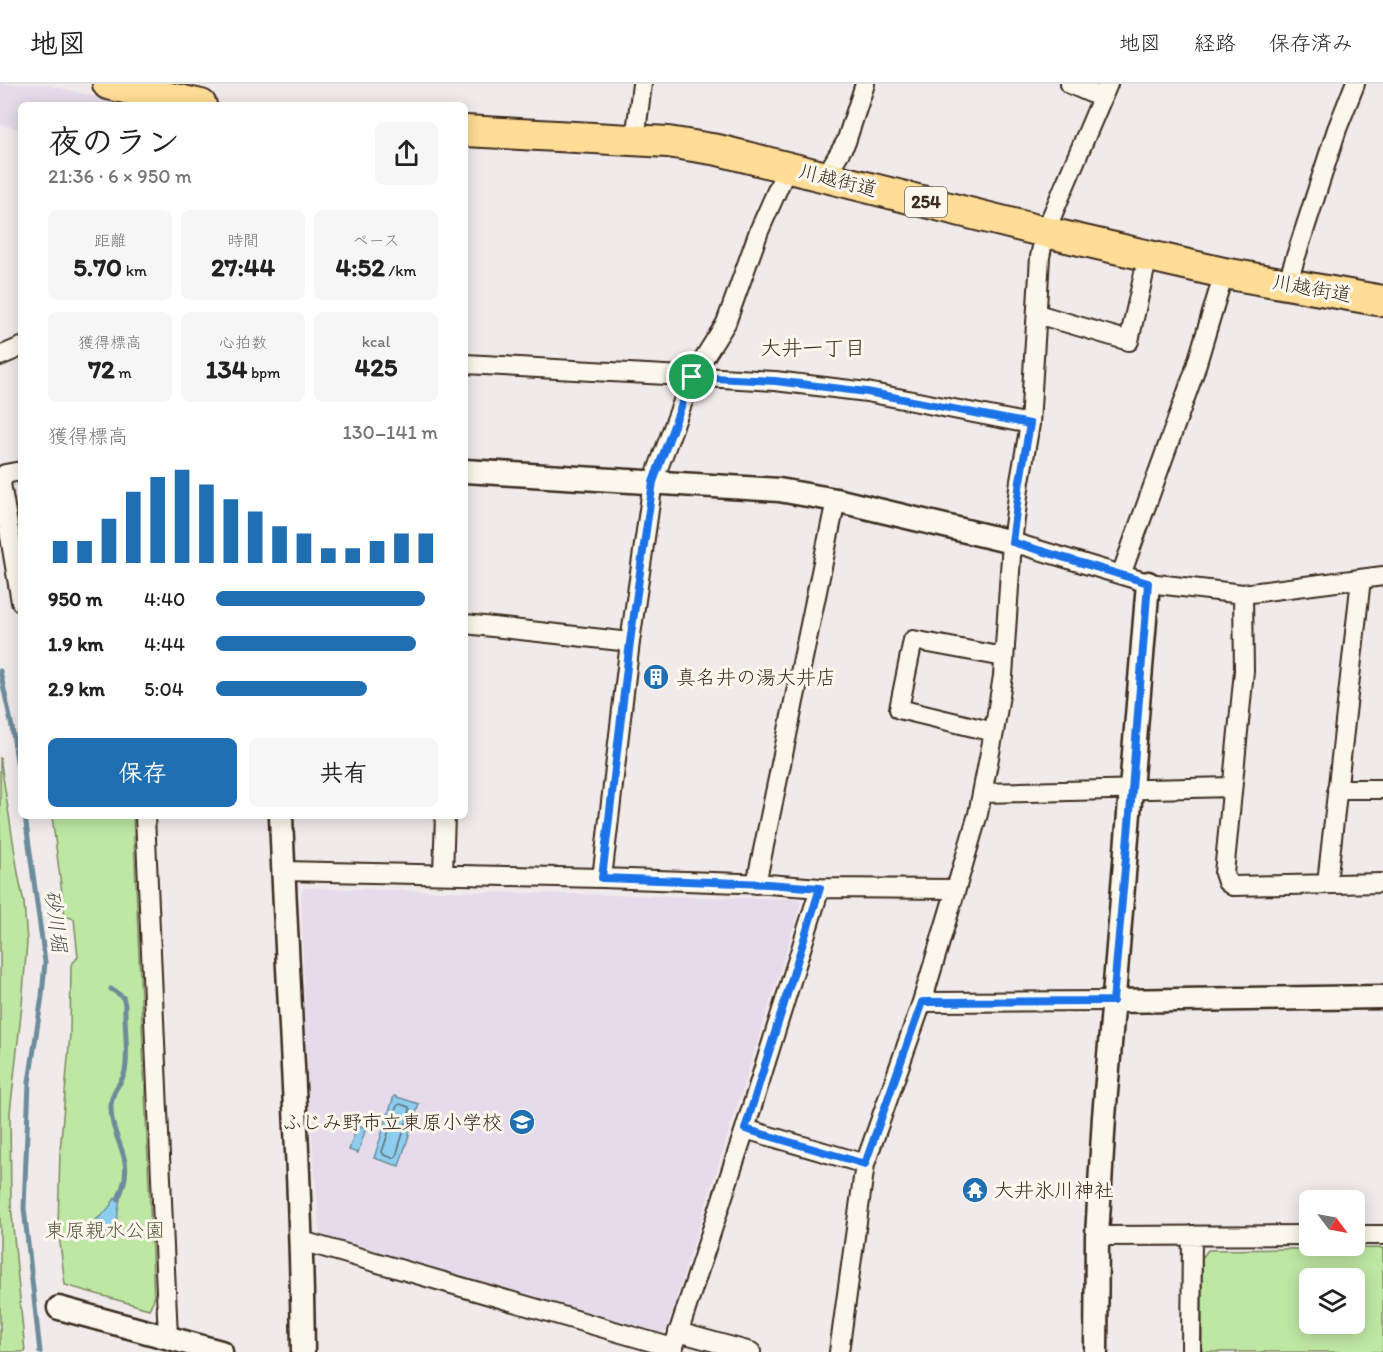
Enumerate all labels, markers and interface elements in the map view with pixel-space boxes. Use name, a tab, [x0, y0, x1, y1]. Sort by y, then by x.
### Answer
text: 地図	[30, 26, 86, 60]
text: 地図	[1119, 30, 1161, 55]
text: 経路	[1194, 30, 1236, 55]
text: 保存済み	[1269, 30, 1353, 55]
text: 夜のラン	[48, 122, 180, 161]
button: share	[375, 122, 438, 185]
street label: 川越街道	[796, 159, 880, 201]
text: 21:36 · 6 × 950 m	[48, 164, 192, 188]
road number: 254	[905, 187, 947, 217]
text: 距離	[94, 231, 126, 250]
text: 時間	[227, 231, 259, 250]
text: ペース	[352, 231, 400, 250]
text: 5.70	[73, 251, 122, 283]
text: 27:44	[211, 251, 275, 283]
text: 4:52	[336, 251, 385, 283]
text: km	[122, 261, 147, 280]
text: /km	[385, 261, 416, 280]
street label: 川越街道	[1271, 269, 1353, 307]
text: kcal	[362, 332, 390, 351]
text: 獲得標高	[78, 333, 142, 352]
text: 心拍数	[219, 333, 267, 352]
district label: 大井一丁目	[761, 335, 866, 360]
text: 425	[355, 351, 397, 383]
pin	[666, 351, 717, 402]
text: 72	[88, 353, 115, 385]
text: 134	[205, 353, 247, 385]
icon: arrive	[675, 360, 708, 393]
text: m	[115, 363, 132, 382]
text: bpm	[247, 363, 281, 382]
text: 130–141 m	[342, 420, 438, 444]
text: 獲得標高	[48, 424, 128, 448]
text: 950 m	[48, 587, 103, 611]
text: 4:40	[144, 587, 185, 611]
text: 1.9 km	[48, 632, 104, 656]
text: 4:44	[144, 632, 185, 656]
building icon: 真名井の湯大井店	[641, 662, 671, 692]
place label: 真名井の湯大井店	[676, 665, 836, 689]
text: 2.9 km	[48, 677, 105, 701]
text: 5:04	[144, 677, 184, 701]
button: 保存	[48, 738, 237, 807]
button: 共有	[249, 738, 438, 807]
water label: 砂川堀	[40, 888, 73, 956]
school or university icon: ふじみ野市立東原小学校	[507, 1107, 537, 1137]
place label: ふじみ野市立東原小学校	[282, 1110, 502, 1134]
temple icon: 大井氷川神社	[960, 1175, 990, 1205]
place label: 大井氷川神社	[994, 1178, 1114, 1202]
north arrow	[1299, 1190, 1365, 1256]
map controls	[1299, 1190, 1365, 1334]
park label: 東原親水公園	[45, 1218, 165, 1242]
button: layers	[1299, 1268, 1365, 1334]

